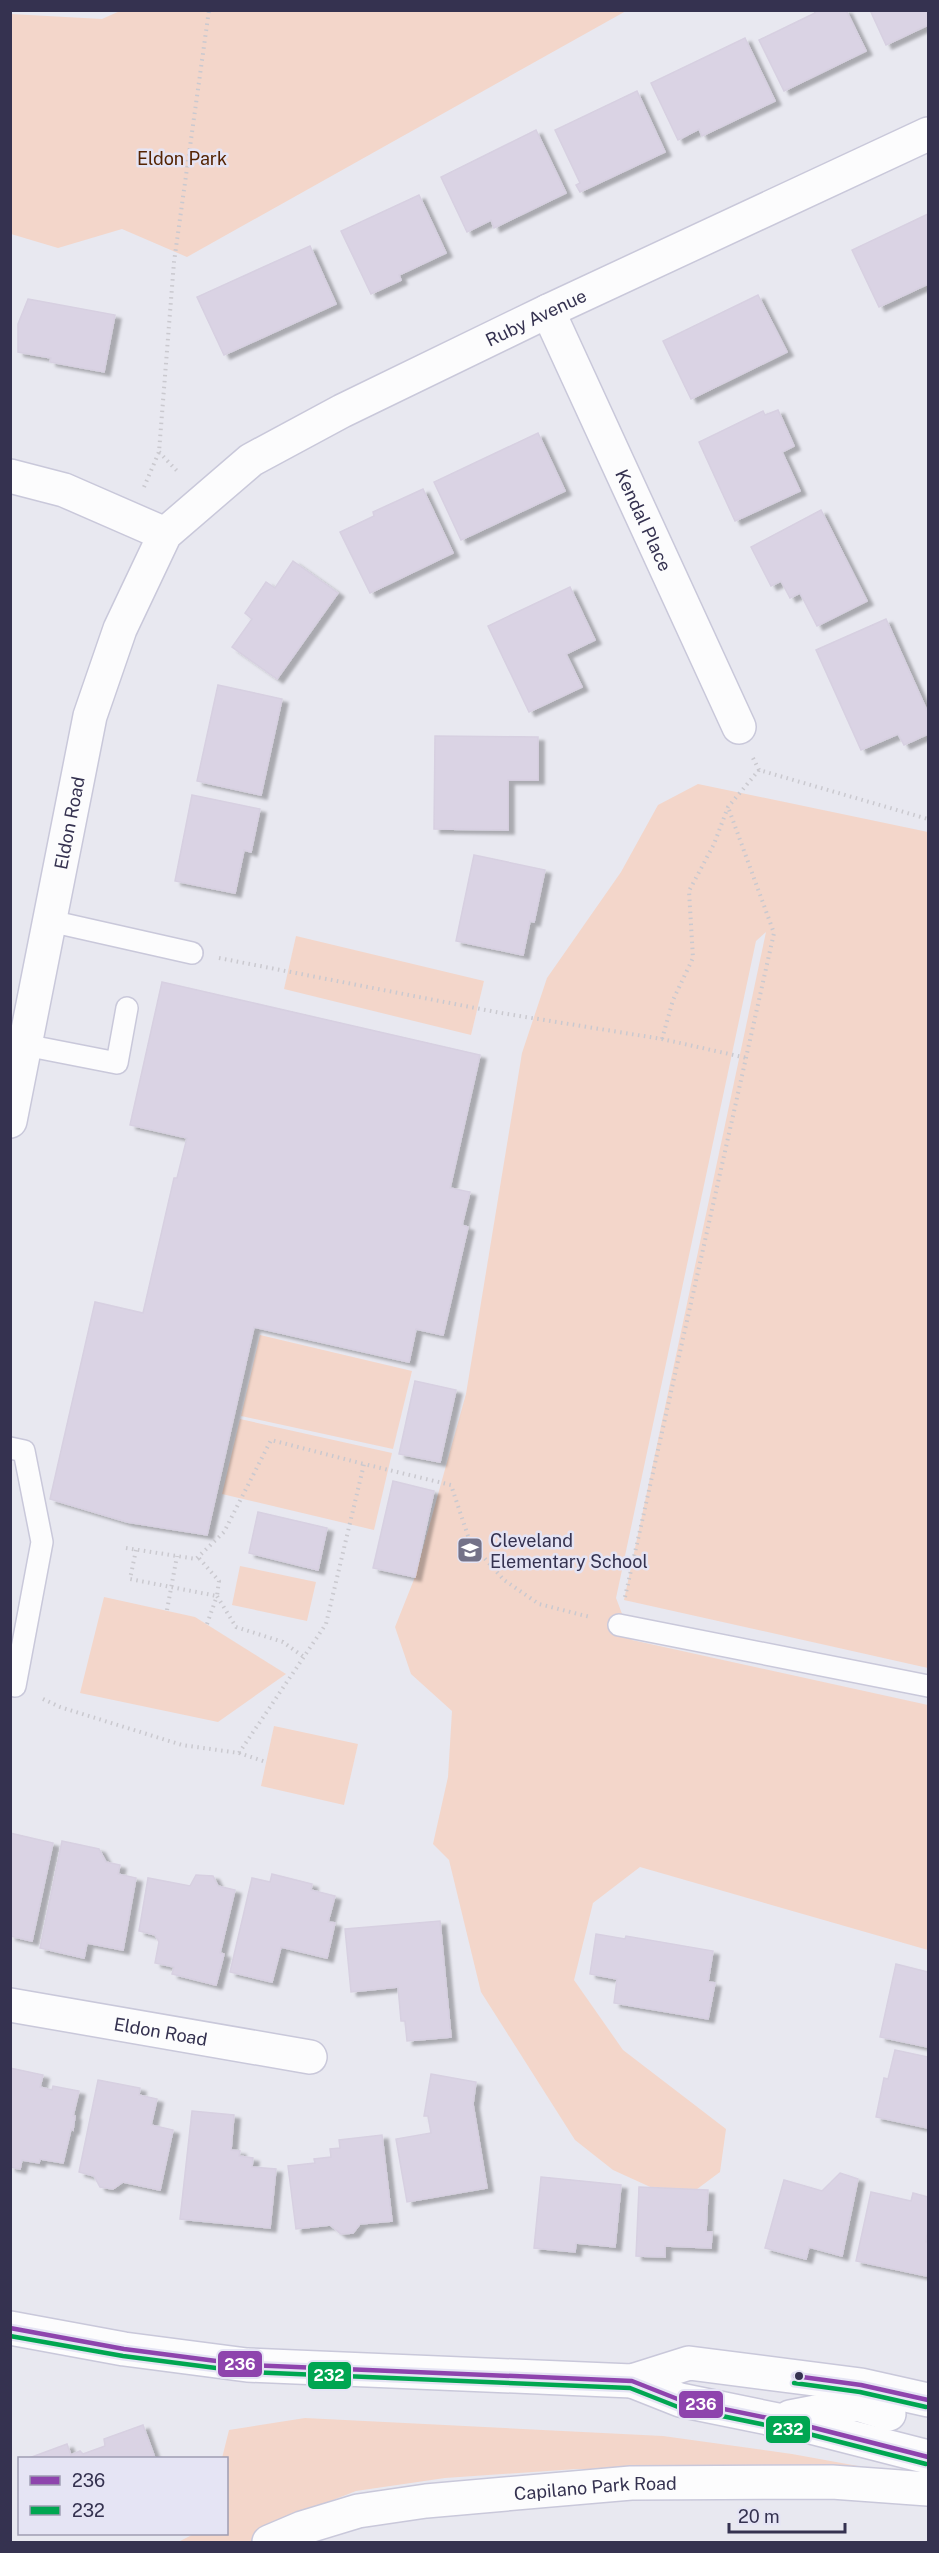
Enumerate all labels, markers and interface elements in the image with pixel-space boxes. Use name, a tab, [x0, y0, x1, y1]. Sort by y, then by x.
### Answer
park label: Eldon Park	[137, 148, 227, 169]
street label: Ruby Avenue	[482, 284, 589, 350]
street label: Kendal Place	[612, 466, 676, 574]
street label: Eldon Road	[49, 774, 88, 871]
place label: Cleveland Elementary School	[490, 1530, 648, 1572]
school or university icon: Cleveland Elementary School	[455, 1535, 485, 1565]
street label: Eldon Road	[112, 2013, 209, 2050]
line badge: 236	[217, 2350, 263, 2378]
text: 236	[224, 2355, 256, 2374]
line badge: 232	[307, 2361, 352, 2390]
text: 232	[314, 2366, 344, 2385]
unlabelled marker	[793, 2370, 805, 2382]
line badge: 236	[678, 2390, 724, 2419]
text: 236	[685, 2395, 717, 2414]
line badge: 232	[765, 2415, 811, 2444]
text: 232	[773, 2420, 803, 2439]
legend	[18, 2457, 228, 2535]
text: 236	[72, 2470, 105, 2491]
street label: Capilano Park Road	[513, 2472, 677, 2504]
scale bar	[729, 2496, 844, 2534]
text: 232	[72, 2500, 105, 2521]
text: 20 m	[738, 2506, 780, 2527]

